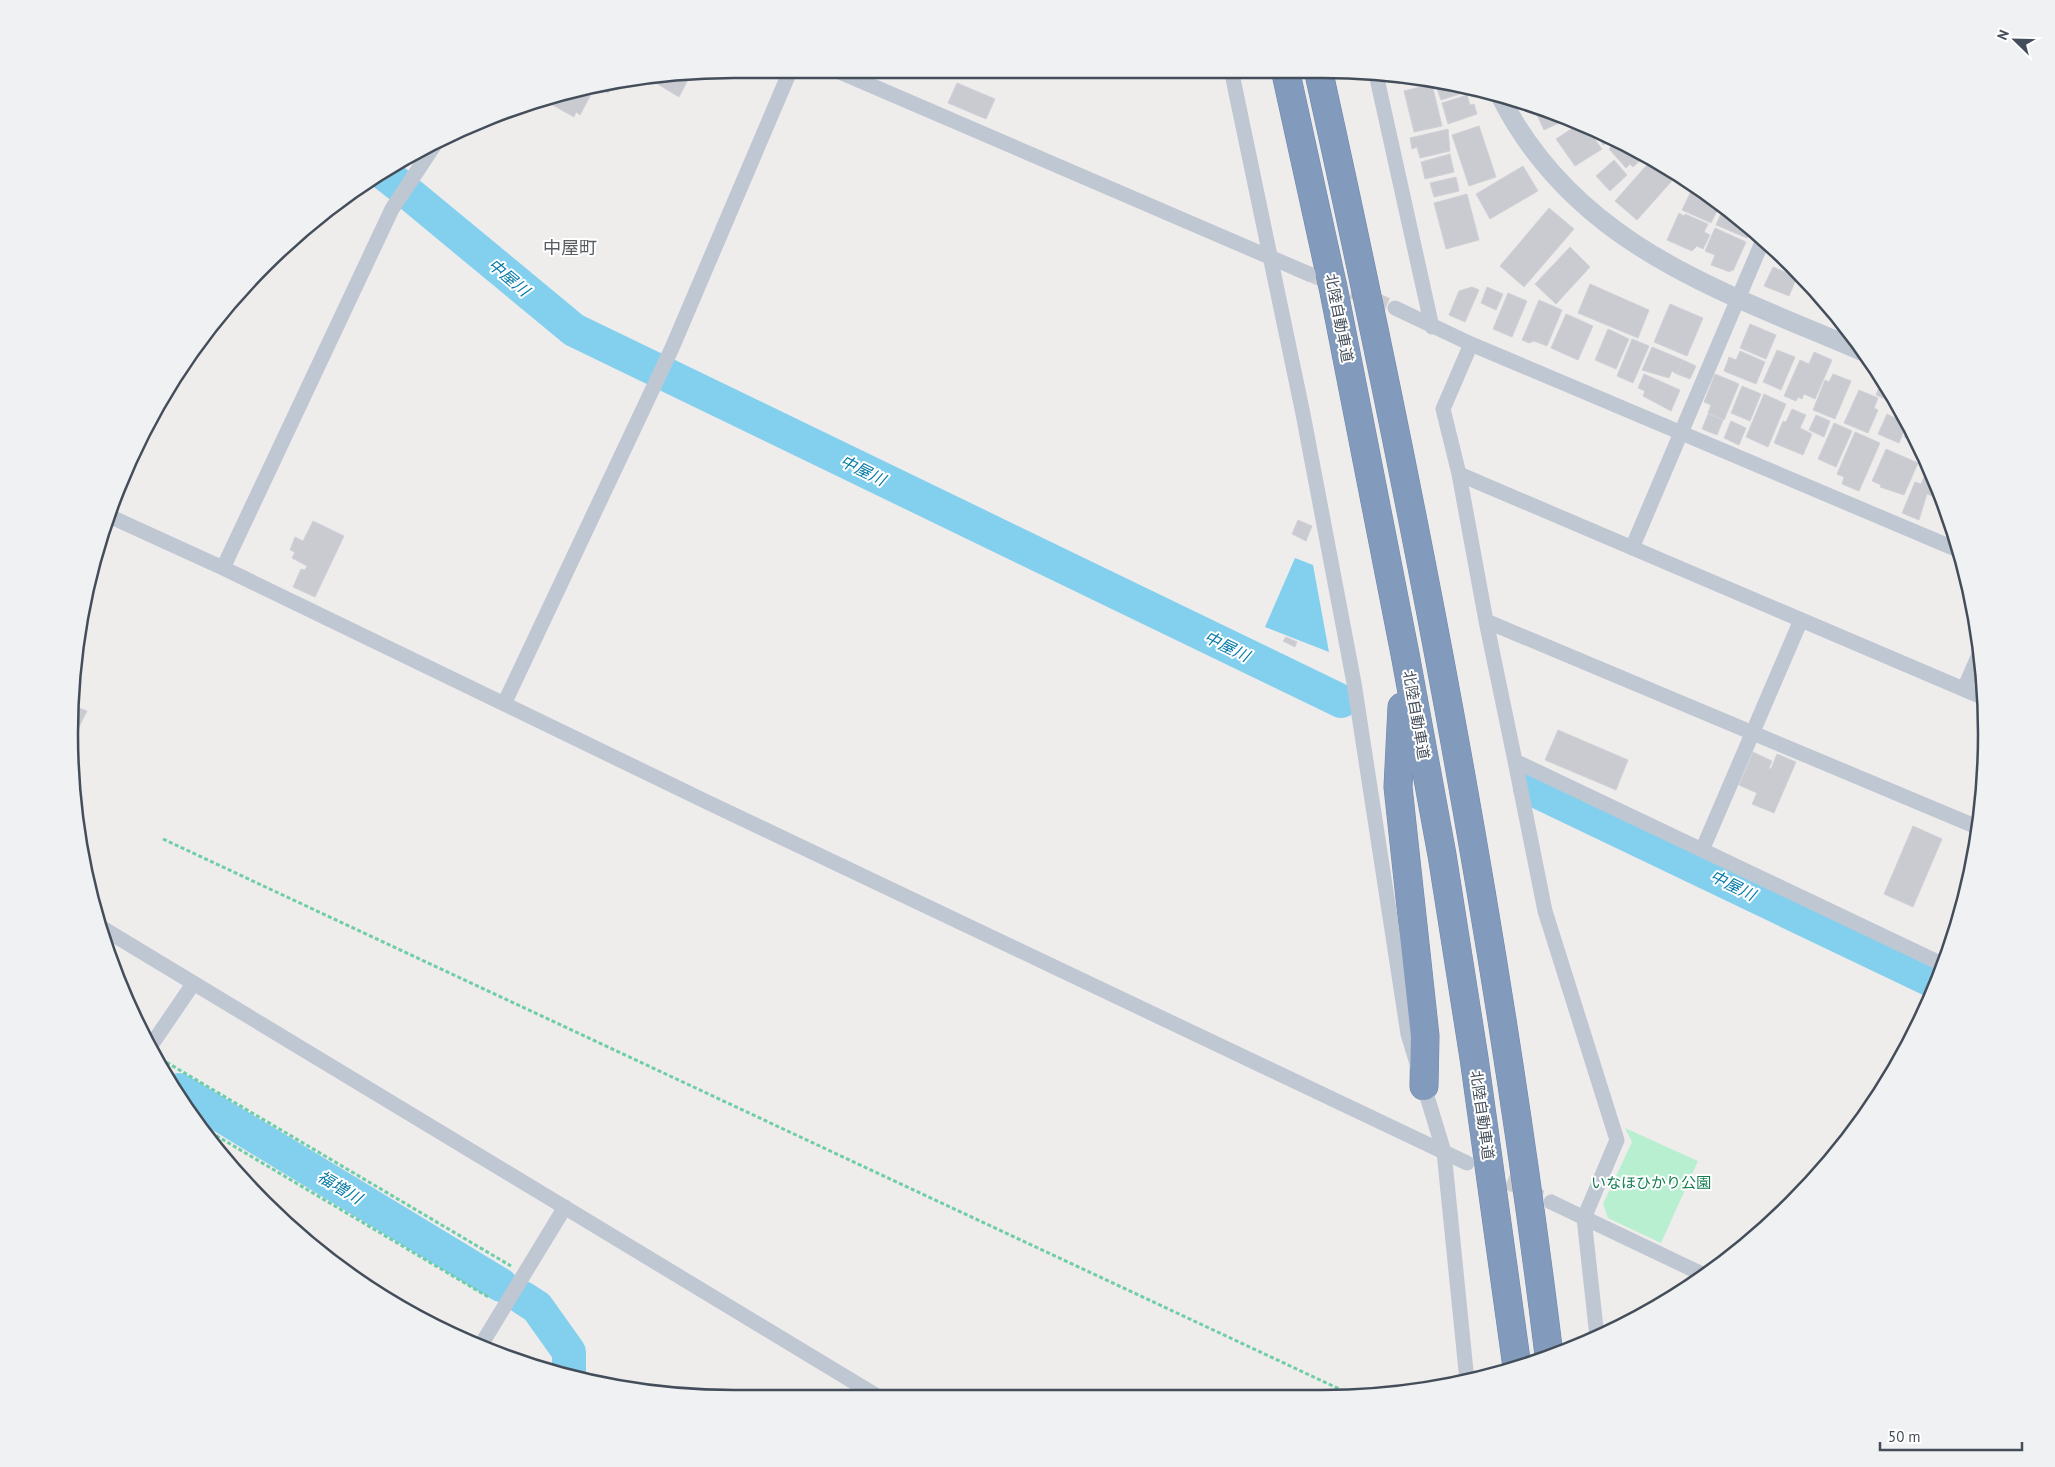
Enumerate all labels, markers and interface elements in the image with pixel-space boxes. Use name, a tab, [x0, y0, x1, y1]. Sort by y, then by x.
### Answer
north arrow	[1990, 15, 2040, 65]
text: N	[1993, 27, 2013, 43]
district label: 中屋町	[543, 236, 597, 259]
water label: 中屋川	[484, 254, 535, 301]
street label: 北陸自動車道	[1322, 272, 1357, 364]
water label: 中屋川	[837, 450, 891, 490]
water label: 中屋川	[1201, 626, 1255, 666]
street label: 北陸自動車道	[1399, 669, 1434, 761]
water label: 中屋川	[1707, 865, 1761, 905]
street label: 北陸自動車道	[1467, 1069, 1498, 1161]
water label: 福増川	[314, 1166, 367, 1209]
park label: いなほひかり公園	[1591, 1173, 1711, 1192]
scale bar	[1880, 1420, 2022, 1452]
text: 50 m	[1888, 1427, 1921, 1446]

